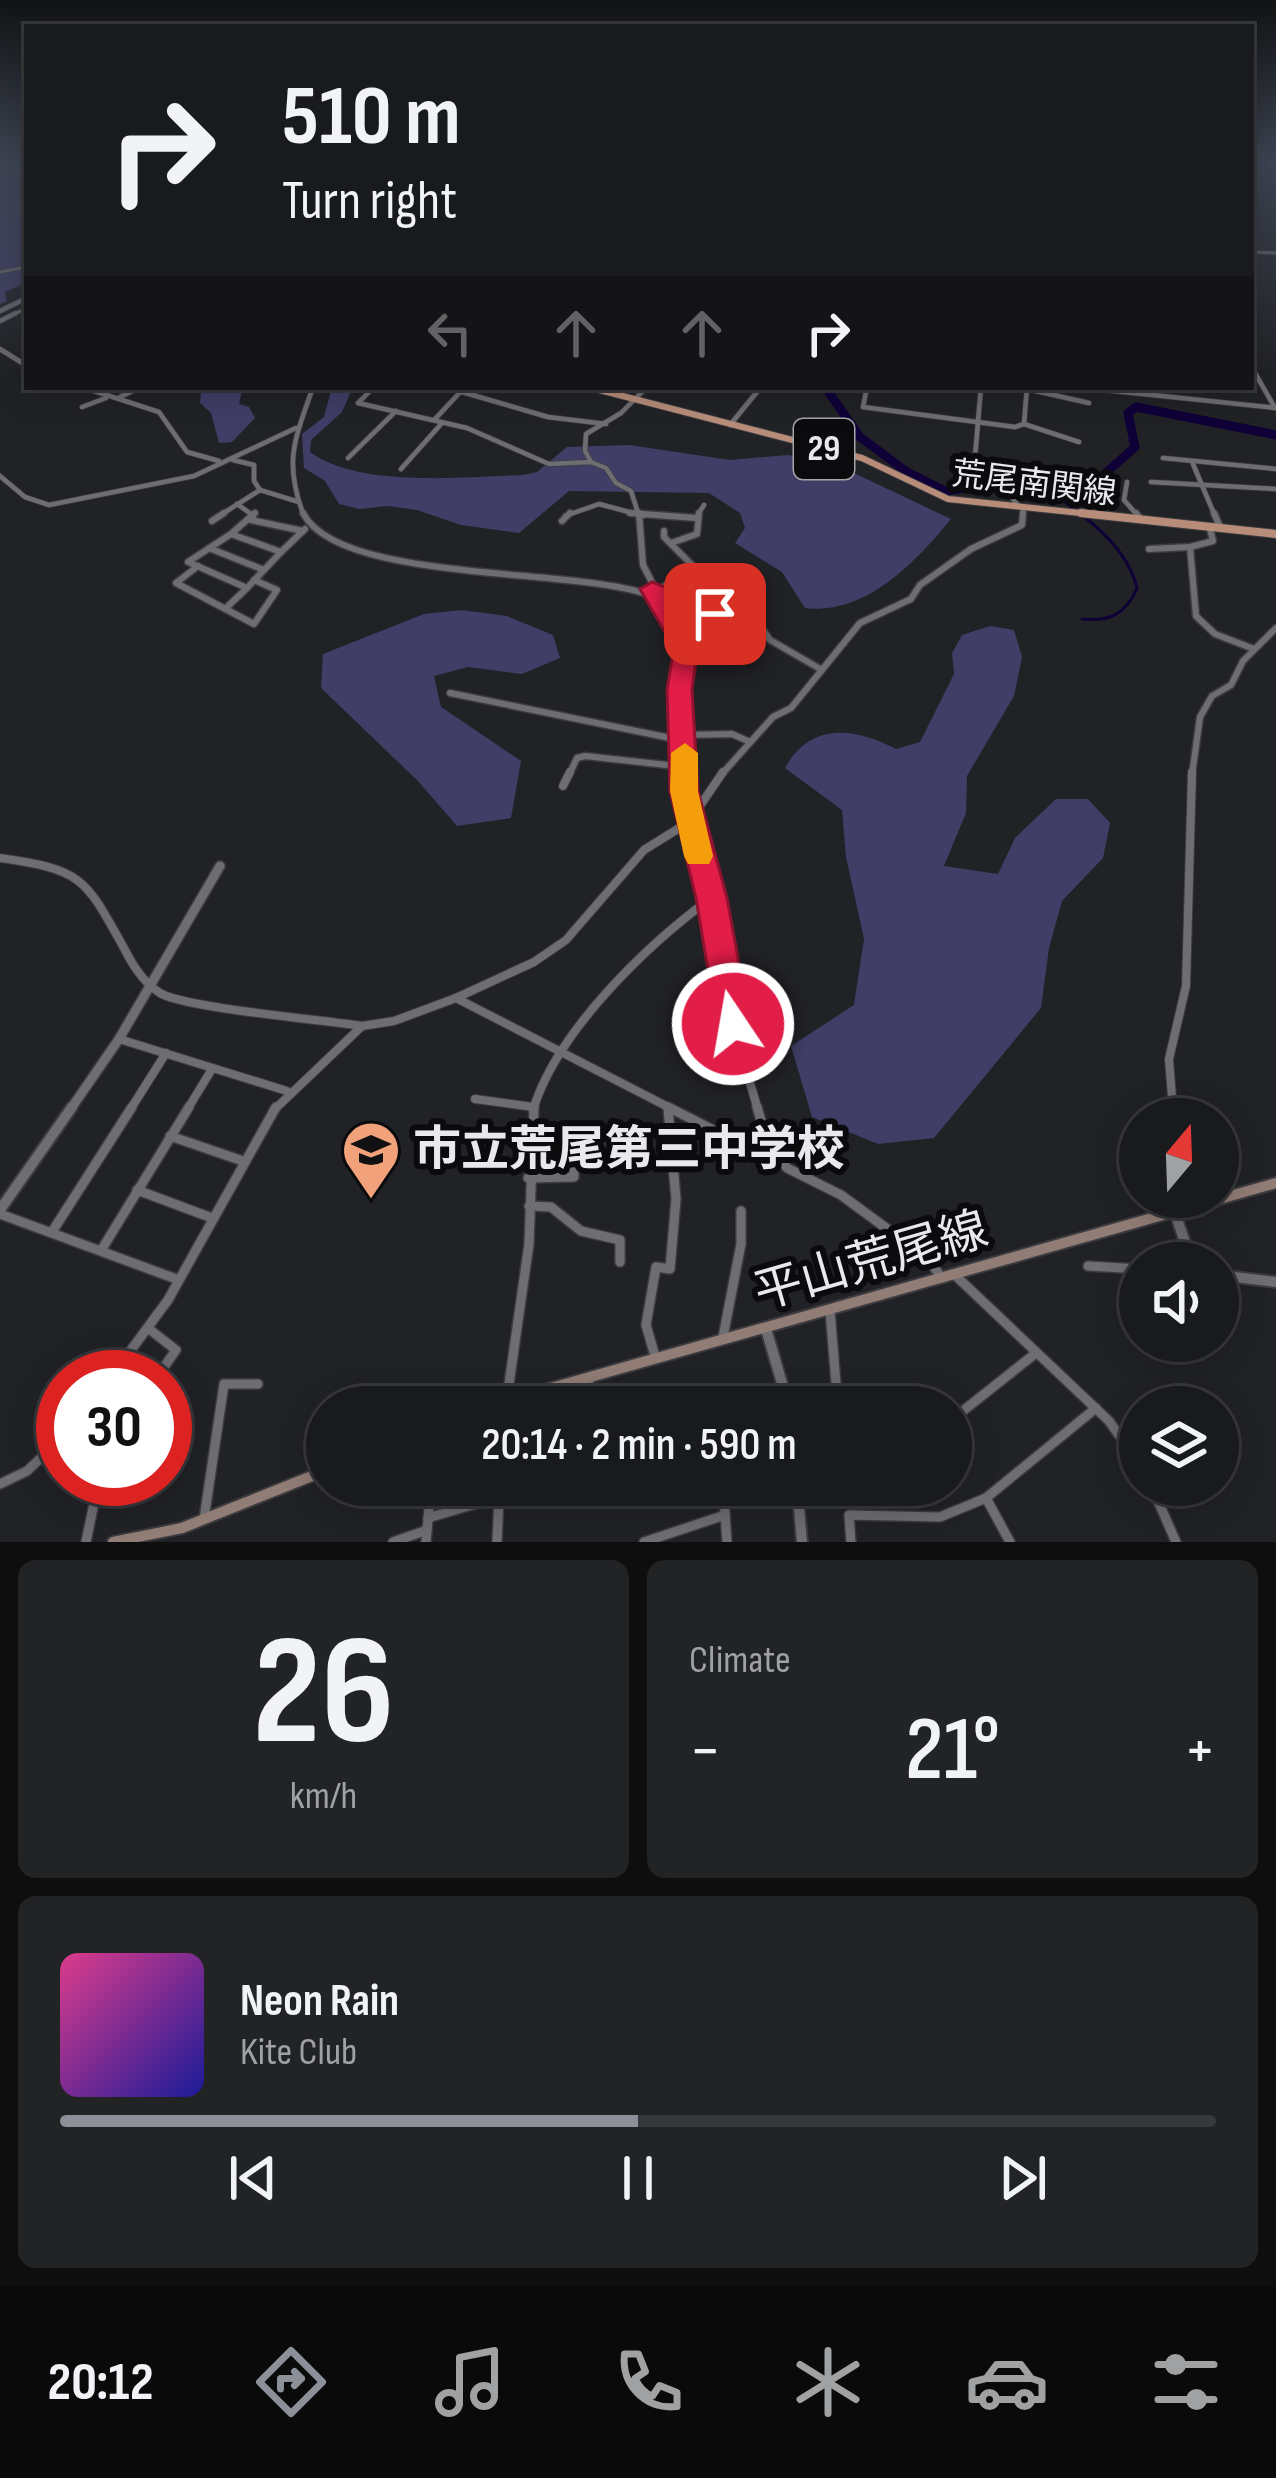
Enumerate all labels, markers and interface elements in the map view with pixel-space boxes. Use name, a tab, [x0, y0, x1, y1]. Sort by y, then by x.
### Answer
text: 510 m	[282, 67, 461, 168]
icon: right	[84, 72, 240, 228]
text: Turn right	[282, 169, 457, 234]
icon: left	[417, 300, 483, 366]
icon: ahead	[543, 300, 609, 366]
icon: ahead	[669, 300, 735, 366]
icon: right	[795, 300, 861, 366]
road number: 29	[794, 419, 854, 479]
street label: 荒尾南関線	[950, 454, 1118, 514]
pin	[664, 563, 766, 665]
icon: arrive	[682, 581, 748, 647]
position arrow	[670, 961, 796, 1087]
north arrow	[1119, 1098, 1239, 1218]
map controls	[1119, 1098, 1239, 1506]
school or university icon: 市立荒尾第三中学校	[340, 1119, 402, 1201]
place label: 市立荒尾第三中学校	[413, 1122, 845, 1179]
street label: 平山荒尾線	[748, 1202, 994, 1322]
button: sound	[1119, 1242, 1239, 1362]
speed limit sign: 30	[36, 1350, 192, 1506]
button: layers	[1119, 1386, 1239, 1506]
text: 20:14 · 2 min · 590 m	[481, 1418, 797, 1473]
text: 26	[253, 1601, 394, 1788]
text: Climate	[689, 1637, 791, 1684]
text: 21°	[905, 1697, 1000, 1805]
text: −	[689, 1712, 721, 1791]
text: +	[1184, 1712, 1216, 1791]
text: km/h	[290, 1773, 357, 1820]
text: Neon Rain	[240, 1974, 399, 2029]
text: Kite Club	[240, 2029, 357, 2076]
icon: previous	[220, 2145, 286, 2211]
icon: pause	[605, 2145, 671, 2211]
icon: next	[990, 2145, 1056, 2211]
icon: directions	[249, 2340, 333, 2424]
icon: music	[428, 2340, 512, 2424]
icon: phone	[607, 2340, 691, 2424]
icon: climate	[786, 2340, 870, 2424]
icon: car	[965, 2340, 1049, 2424]
icon: filters	[1144, 2340, 1228, 2424]
text: 20:12	[48, 2350, 154, 2415]

